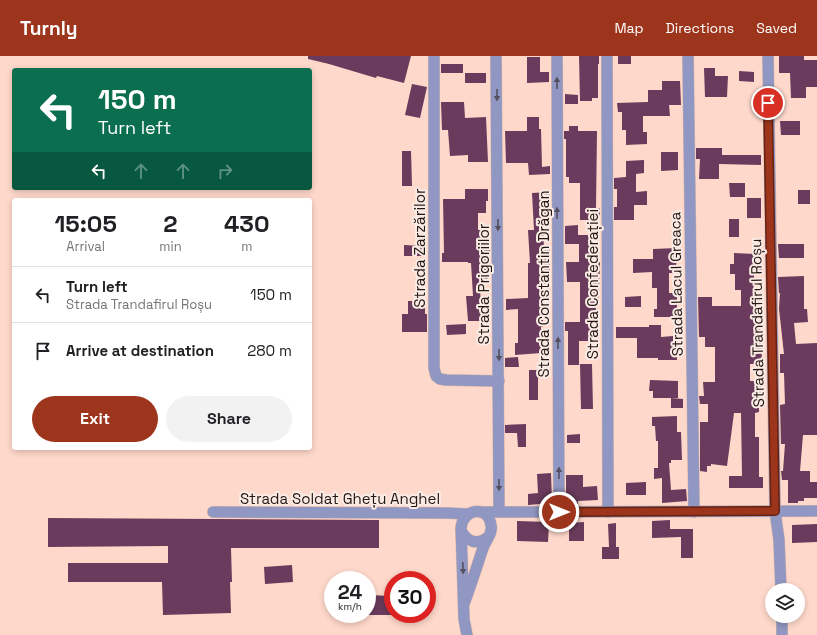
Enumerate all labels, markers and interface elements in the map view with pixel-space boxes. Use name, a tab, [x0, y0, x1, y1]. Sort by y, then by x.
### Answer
text: Turnly	[20, 16, 78, 41]
text: Map	[614, 19, 644, 37]
text: Directions	[666, 19, 734, 37]
text: Saved	[756, 19, 797, 37]
one-way arrow	[554, 76, 560, 89]
text: 150 m	[98, 81, 177, 117]
icon: left	[32, 84, 84, 136]
pin	[751, 86, 785, 120]
one-way arrow	[493, 89, 500, 101]
icon: arrive	[757, 92, 779, 114]
text: Turn left	[98, 116, 171, 139]
icon: left	[88, 160, 110, 182]
icon: ahead	[130, 160, 152, 182]
icon: ahead	[172, 160, 194, 182]
icon: right	[214, 160, 236, 182]
street label: Strada Zarzărilor	[410, 188, 429, 308]
street label: Strada Constantin Drăgan	[534, 190, 553, 378]
one-way arrow	[554, 206, 560, 219]
text: 15:05	[54, 208, 117, 239]
text: 2	[163, 208, 178, 239]
text: 430	[224, 208, 270, 239]
street label: Strada Confederației	[583, 209, 602, 359]
street label: Strada Lacul Greaca	[665, 211, 687, 356]
one-way arrow	[495, 219, 501, 232]
street label: Strada Prigoriilor	[474, 223, 493, 344]
text: Arrival	[66, 238, 105, 255]
text: min	[159, 238, 182, 255]
text: m	[241, 238, 252, 255]
street label: Strada Trandafirul Roșu	[746, 239, 768, 407]
text: Turn left	[66, 277, 128, 296]
icon: left	[32, 284, 54, 306]
text: 150 m	[250, 285, 292, 304]
text: Strada Trandafirul Roșu	[66, 296, 212, 313]
one-way arrow	[555, 336, 561, 349]
icon: arrive	[32, 340, 54, 362]
text: Arrive at destination	[66, 341, 214, 360]
text: 280 m	[247, 341, 292, 360]
one-way arrow	[496, 349, 502, 362]
button: Exit	[32, 396, 158, 442]
button: Share	[166, 396, 292, 442]
one-way arrow	[556, 466, 562, 479]
one-way arrow	[496, 479, 502, 492]
street label: Strada Soldat Ghețu Anghel	[240, 489, 440, 508]
position arrow	[538, 491, 580, 533]
one-way arrow	[460, 562, 466, 575]
speed limit sign: 30	[384, 571, 436, 623]
text: 24	[338, 579, 362, 605]
map controls	[765, 583, 805, 623]
button: layers	[765, 583, 805, 623]
text: km/h	[338, 600, 362, 613]

